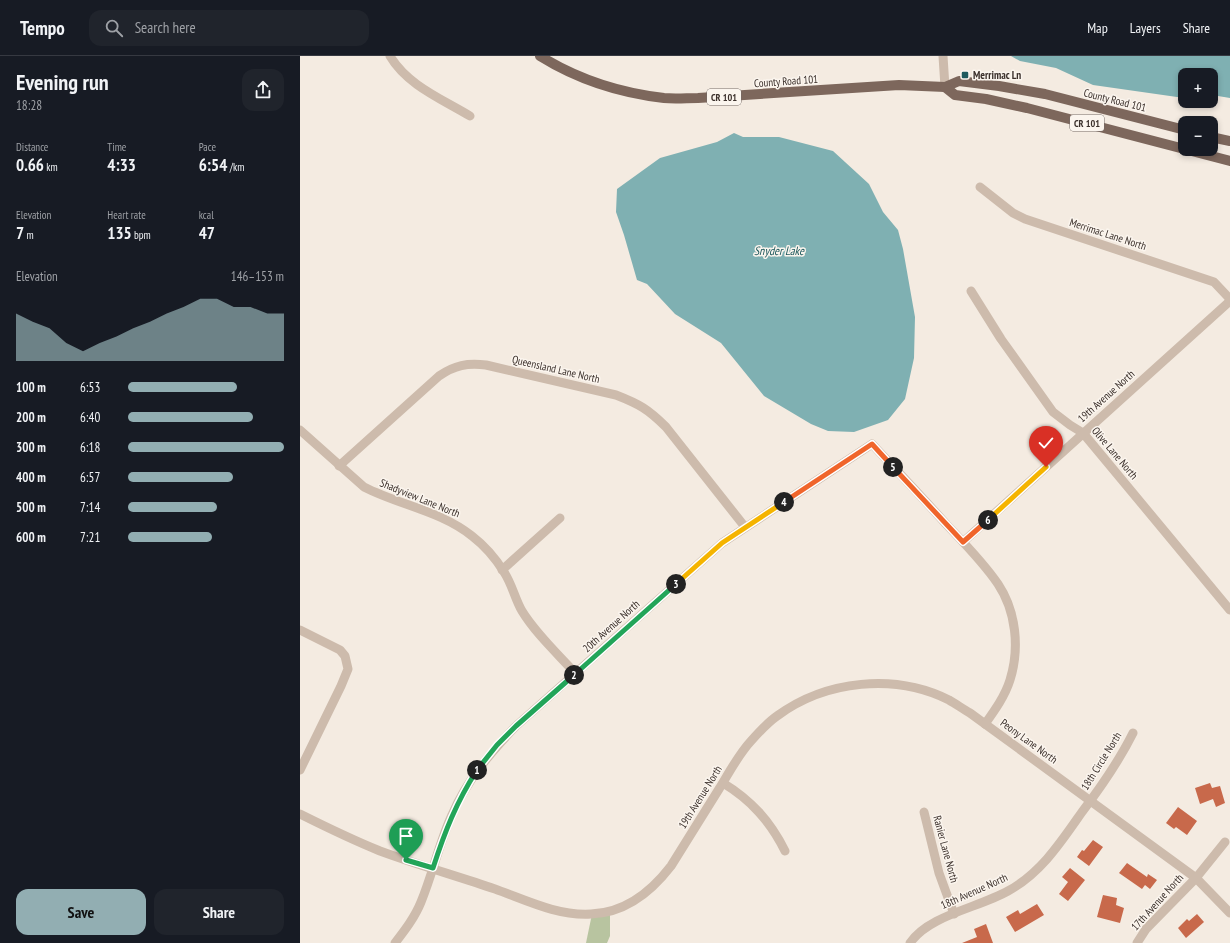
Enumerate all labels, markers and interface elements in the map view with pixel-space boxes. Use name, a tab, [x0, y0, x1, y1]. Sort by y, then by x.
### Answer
search box	[89, 10, 369, 46]
text: Tempo	[20, 16, 65, 40]
icon: search	[103, 17, 125, 39]
text: Search here	[135, 18, 196, 37]
text: Map	[1087, 19, 1108, 37]
text: Layers	[1130, 19, 1161, 37]
text: Share	[1183, 19, 1210, 37]
text: Evening run	[16, 68, 109, 96]
place label: Merrimac Ln	[973, 68, 1021, 82]
map controls	[1178, 68, 1218, 156]
button: +	[1178, 68, 1218, 108]
button: share	[242, 69, 284, 111]
marker: Merrimac Ln	[960, 70, 970, 80]
street label: County Road 101	[754, 72, 819, 90]
street label: County Road 101	[1082, 85, 1148, 115]
road number: CR 101	[707, 89, 741, 105]
text: 18:28	[16, 97, 42, 114]
road number: CR 101	[1070, 115, 1104, 131]
button: −	[1178, 116, 1218, 156]
text: Distance	[16, 140, 48, 154]
text: Time	[107, 140, 126, 154]
text: Pace	[199, 140, 216, 154]
text: 0.66	[16, 154, 44, 176]
text: 4:33	[107, 154, 136, 176]
text: 6:54	[199, 154, 227, 176]
text: km	[44, 160, 58, 174]
text: /km	[227, 160, 244, 174]
text: Elevation	[16, 208, 51, 222]
text: Heart rate	[107, 208, 146, 222]
text: kcal	[199, 208, 214, 222]
street label: Merrimac Lane North	[1068, 215, 1148, 253]
text: 7	[16, 222, 24, 244]
text: 135	[107, 222, 132, 244]
text: 47	[199, 222, 215, 244]
text: m	[24, 228, 34, 242]
text: bpm	[132, 228, 151, 242]
water label: Snyder Lake	[754, 243, 805, 258]
text: Elevation	[16, 268, 58, 285]
text: 146–153 m	[231, 268, 284, 285]
street label: Queensland Lane North	[511, 352, 601, 386]
street label: 19th Avenue North	[1075, 367, 1137, 425]
text: 100 m	[16, 379, 46, 396]
text: 6:53	[80, 379, 100, 396]
text: 200 m	[16, 409, 46, 426]
text: 6:40	[80, 409, 100, 426]
street label: Olive Lane North	[1089, 424, 1141, 482]
pin	[1029, 426, 1063, 467]
icon: check	[1035, 432, 1057, 454]
text: 300 m	[16, 439, 46, 456]
text: 6:18	[80, 439, 100, 456]
pin: 5	[883, 457, 903, 477]
text: 5	[890, 460, 896, 474]
text: 400 m	[16, 469, 46, 486]
text: 6:57	[80, 469, 100, 486]
street label: Shadyview Lane North	[378, 476, 462, 520]
pin: 4	[774, 492, 794, 512]
text: 4	[781, 495, 787, 509]
text: 500 m	[16, 499, 46, 516]
text: 7:14	[80, 499, 100, 516]
pin: 6	[978, 510, 998, 530]
text: 6	[985, 513, 991, 527]
text: 600 m	[16, 529, 46, 546]
text: 7:21	[80, 529, 100, 546]
pin: 3	[666, 574, 686, 594]
text: 3	[673, 577, 679, 591]
street label: 20th Avenue North	[580, 597, 642, 655]
pin: 2	[564, 665, 584, 685]
text: 2	[571, 668, 577, 682]
street label: Peony Lane North	[998, 716, 1060, 766]
street label: 18th Circle North	[1078, 729, 1124, 793]
pin: 1	[467, 760, 487, 780]
text: 1	[474, 763, 480, 777]
street label: 19th Avenue North	[675, 763, 725, 831]
street label: Ranier Lane North	[930, 814, 962, 884]
pin	[389, 819, 423, 860]
icon: arrive	[395, 825, 417, 847]
street label: 18th Avenue North	[938, 870, 1010, 912]
street label: 17th Avenue North	[1128, 871, 1186, 933]
button: Save	[16, 889, 146, 935]
button: Share	[154, 889, 284, 935]

